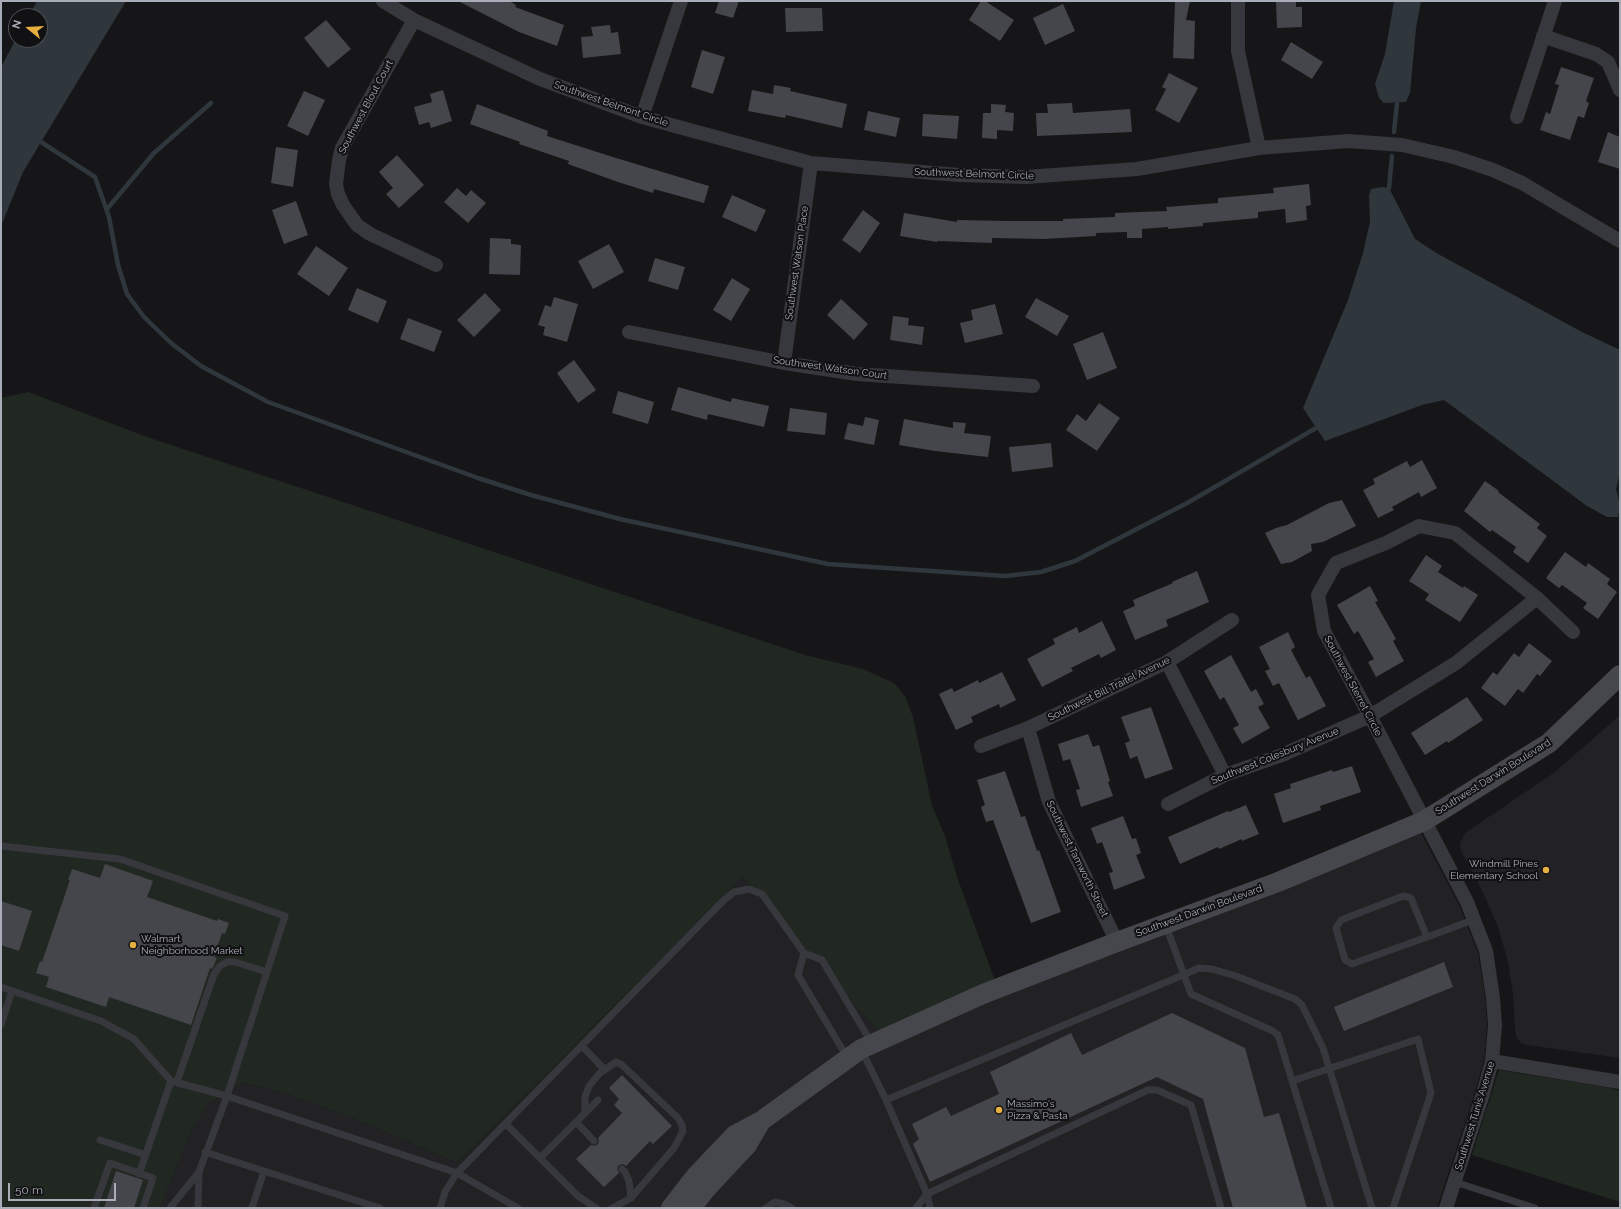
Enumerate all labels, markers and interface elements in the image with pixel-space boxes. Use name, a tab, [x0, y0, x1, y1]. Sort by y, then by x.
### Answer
north arrow	[8, 8, 48, 48]
text: N	[10, 18, 25, 30]
street label: Southwest Blout Court	[336, 58, 396, 156]
street label: Southwest Belmont Circle	[552, 79, 670, 129]
street label: Southwest Belmont Circle	[914, 166, 1034, 182]
street label: Southwest Watson Place	[783, 205, 811, 321]
street label: Southwest Watson Court	[772, 354, 888, 382]
street label: Southwest Sterret Circle	[1321, 634, 1385, 738]
street label: Southwest Bill Traitel Avenue	[1046, 654, 1172, 724]
street label: Southwest Colesbury Avenue	[1209, 725, 1341, 787]
street label: Southwest Darwin Boulevard	[1433, 737, 1553, 817]
street label: Southwest Tamworth Street	[1044, 799, 1110, 919]
place label: Windmill Pines Elementary School	[1450, 858, 1538, 882]
marker: Windmill Pines Elementary School	[1541, 865, 1551, 875]
street label: Southwest Darwin Boulevard	[1134, 883, 1264, 939]
place label: Walmart Neighborhood Market	[141, 933, 243, 956]
marker: Walmart Neighborhood Market	[128, 940, 138, 950]
street label: Southwest Tunis Avenue	[1453, 1060, 1497, 1172]
place label: Massimo's Pizza & Pasta	[1007, 1098, 1068, 1122]
marker: Massimo's Pizza & Pasta	[994, 1105, 1004, 1115]
scale bar	[10, 1175, 118, 1201]
text: 50 m	[15, 1183, 43, 1197]

